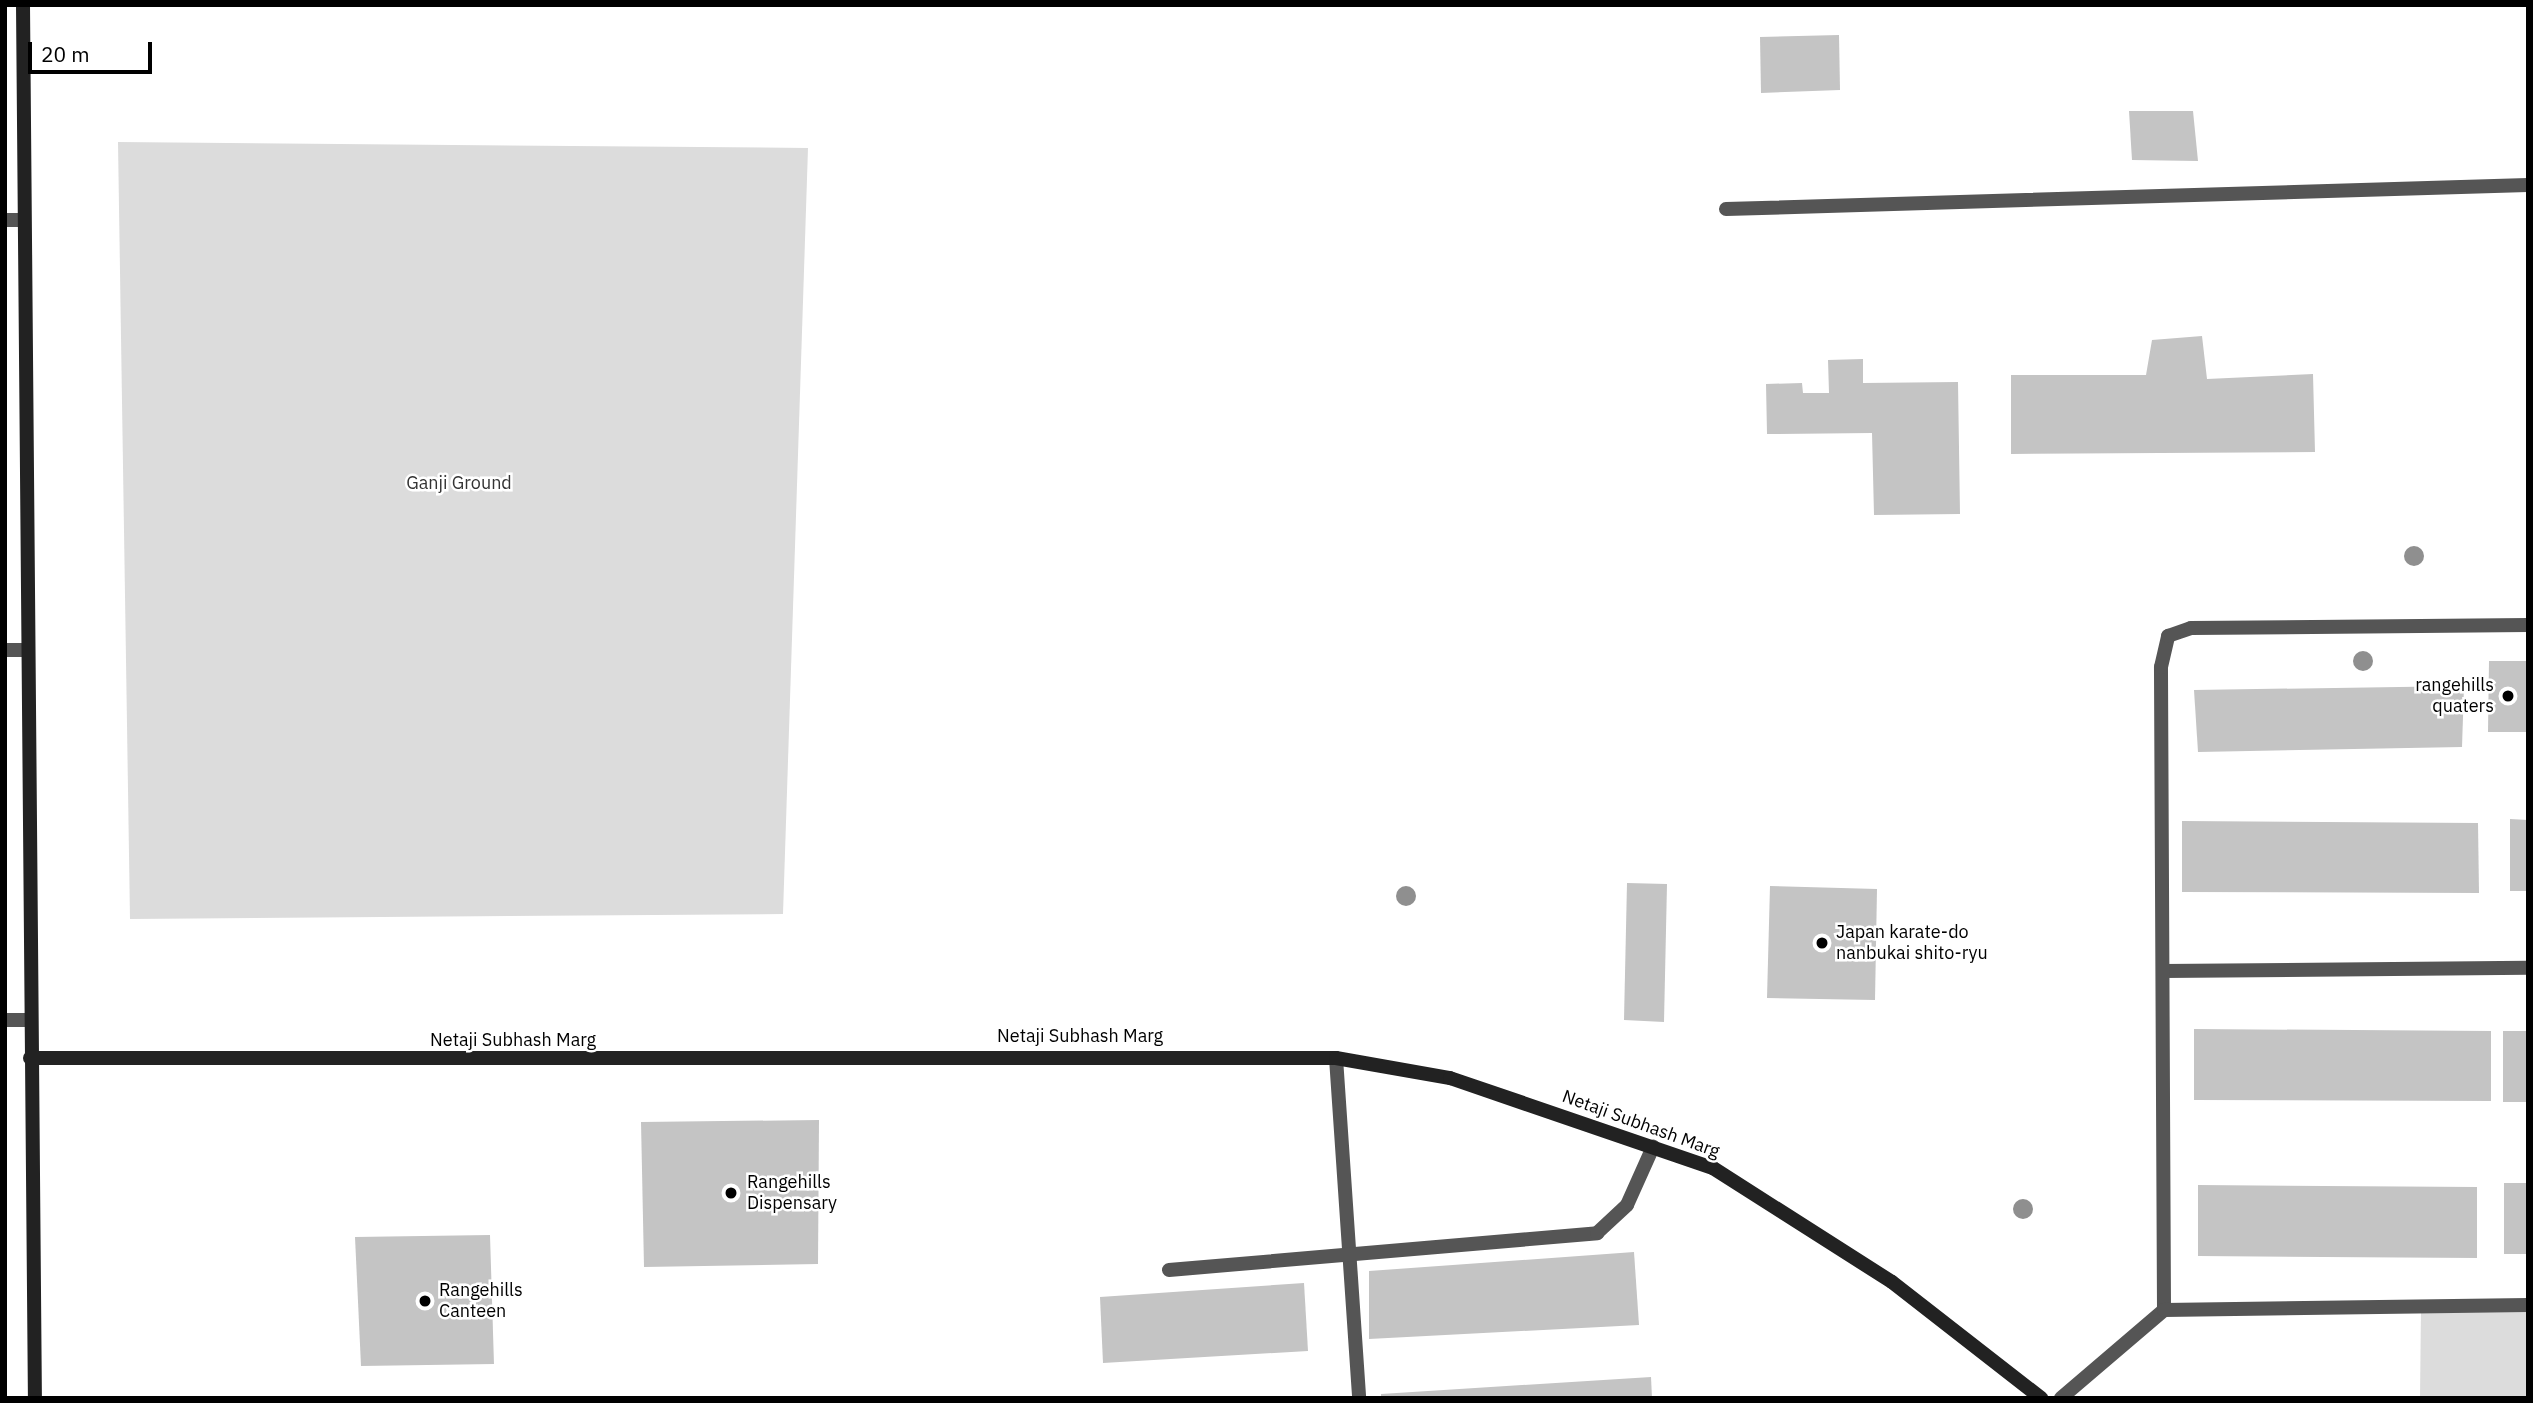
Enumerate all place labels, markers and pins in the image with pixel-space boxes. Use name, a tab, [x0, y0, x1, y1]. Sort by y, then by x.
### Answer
place label: rangehills quaters	[2415, 675, 2494, 718]
marker: rangehills quaters	[2500, 688, 2516, 704]
place label: Japan karate-do nanbukai shito-ryu	[1836, 922, 1988, 964]
marker: Japan karate-do nanbukai shito-ryu	[1814, 935, 1830, 951]
place label: Rangehills Dispensary	[747, 1172, 837, 1214]
marker: Rangehills Dispensary	[721, 1183, 741, 1203]
place label: Rangehills Canteen	[439, 1280, 523, 1322]
marker: Rangehills Canteen	[417, 1293, 433, 1309]

